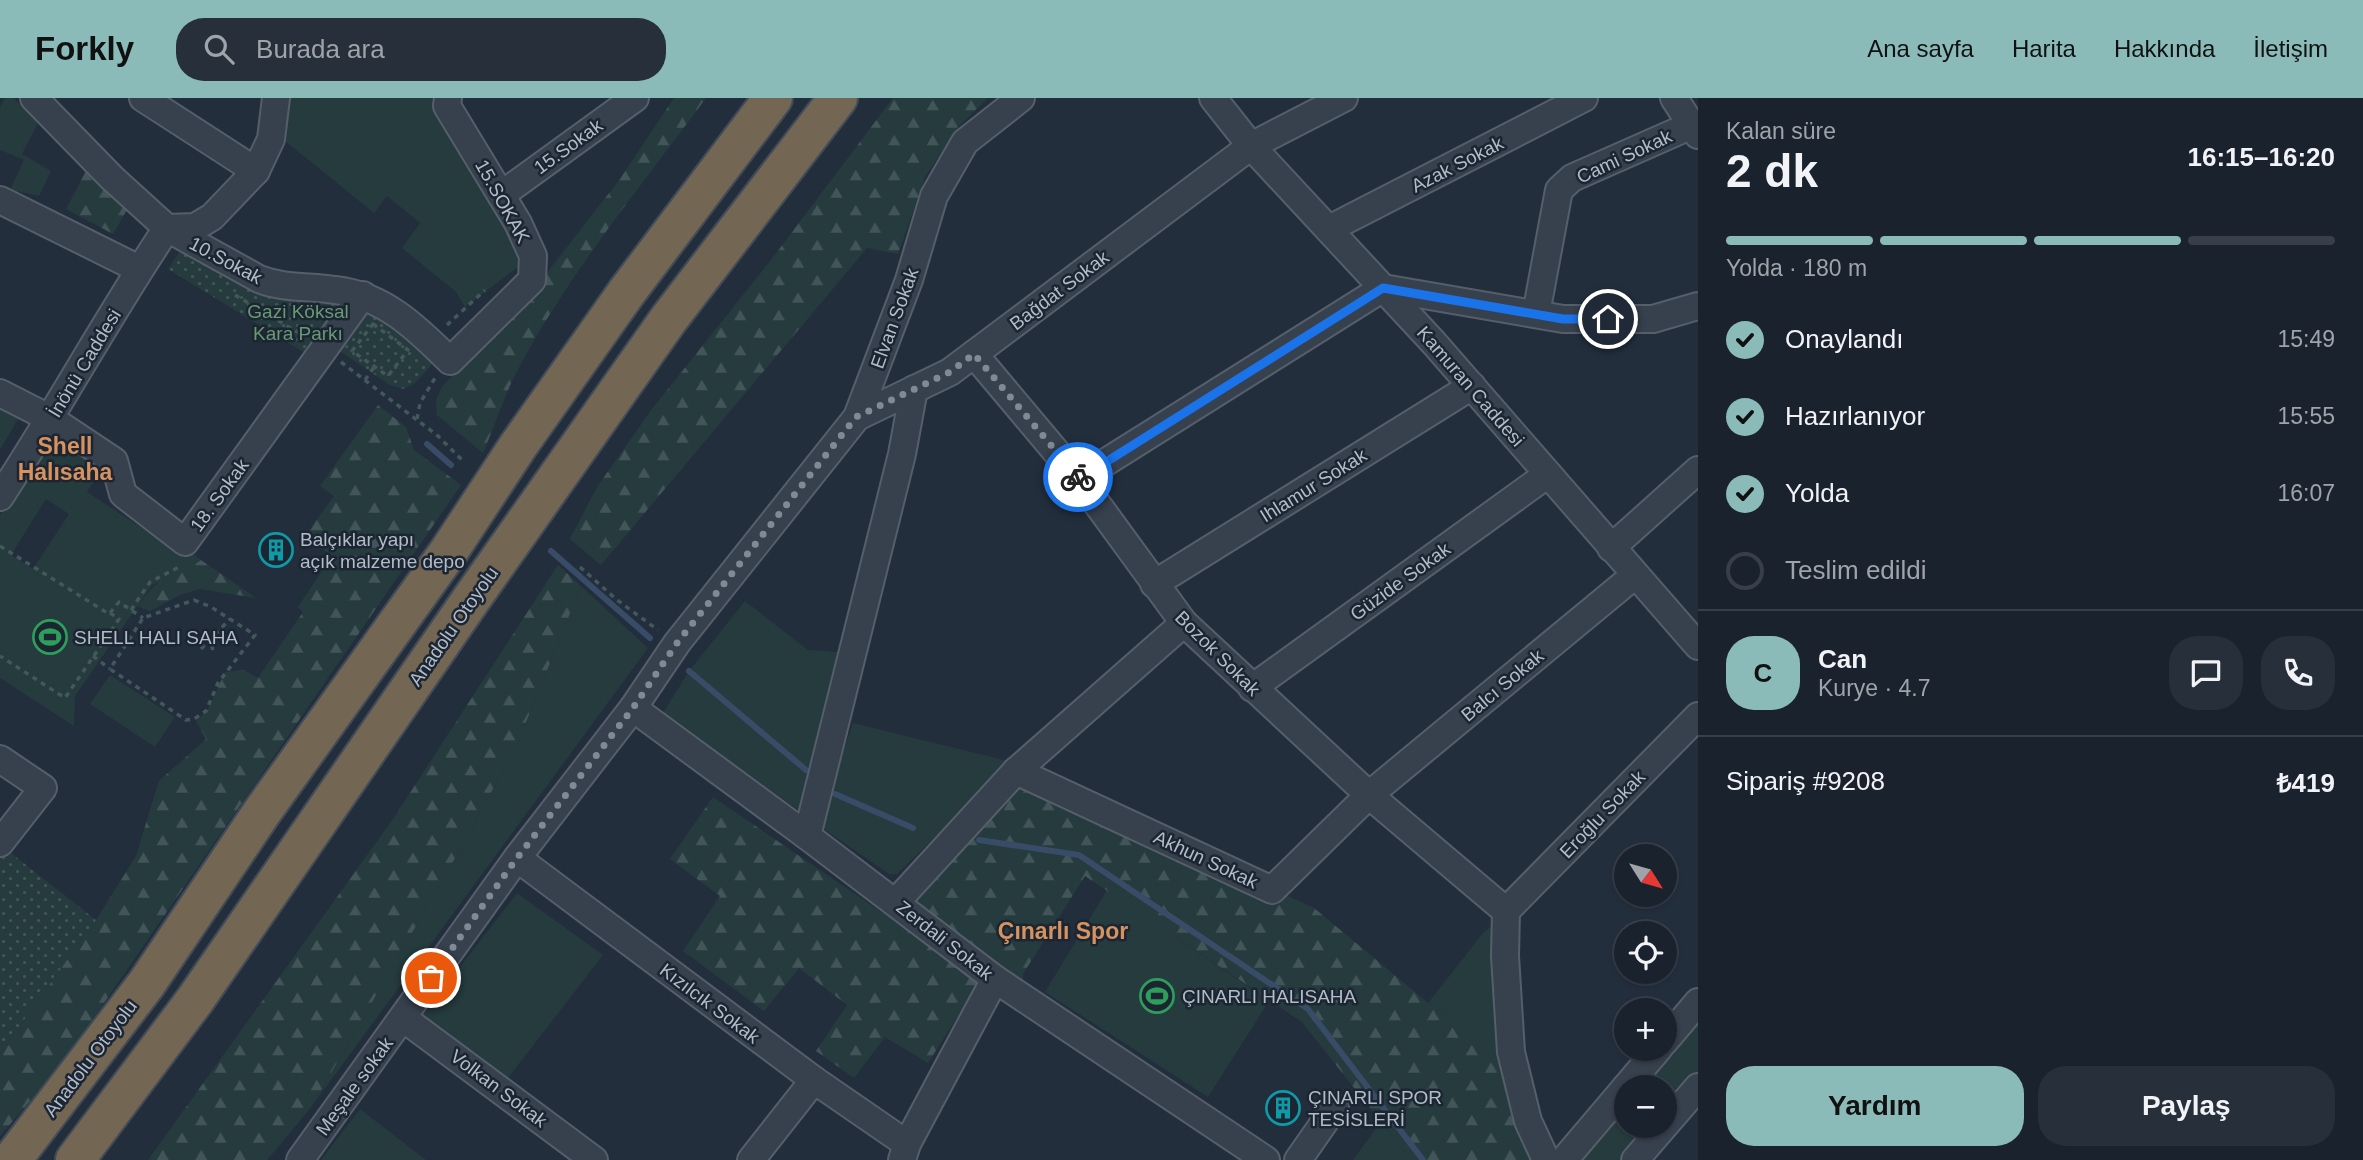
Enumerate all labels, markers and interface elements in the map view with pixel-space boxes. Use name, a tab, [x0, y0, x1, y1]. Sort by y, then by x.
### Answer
search box	[176, 18, 666, 81]
text: Forkly	[35, 30, 134, 67]
icon: search	[200, 30, 238, 68]
text: Burada ara	[256, 34, 385, 64]
text: Ana sayfa	[1867, 35, 1974, 62]
text: Harita	[2012, 35, 2076, 62]
text: Hakkında	[2114, 35, 2215, 62]
text: İletişim	[2253, 35, 2328, 62]
street label: 15.Sokak	[530, 114, 607, 178]
text: Kalan süre	[1726, 118, 1836, 144]
street label: Cami Sokak	[1573, 125, 1676, 188]
street label: Azak Sokak	[1408, 132, 1507, 197]
text: 16:15–16:20	[2188, 142, 2335, 172]
text: 2 dk	[1726, 145, 1818, 197]
street label: 15.SOKAK	[471, 156, 534, 247]
street label: 10.Sokak	[186, 233, 266, 289]
street label: Bağdat Sokak	[1006, 246, 1113, 334]
text: Yolda · 180 m	[1726, 255, 1867, 281]
street label: Elvan Sokak	[867, 264, 923, 371]
pin	[1578, 289, 1638, 349]
icon: home	[1589, 300, 1627, 338]
park label: Gazi Köksal Kara Parkı	[247, 301, 349, 344]
street label: İnönü Caddesi	[44, 305, 125, 421]
icon: check	[1726, 321, 1764, 359]
street label: Kamuran Caddesi	[1413, 322, 1528, 451]
text: Onaylandı	[1785, 324, 1904, 354]
text: 15:49	[2277, 326, 2335, 352]
icon: check	[1726, 398, 1764, 436]
text: Hazırlanıyor	[1785, 401, 1925, 431]
text: 15:55	[2277, 403, 2335, 429]
district label: Shell Halısaha	[18, 433, 113, 485]
courier	[1043, 442, 1113, 512]
street label: Ihlamur Sokak	[1256, 444, 1371, 527]
street label: 18. Sokak	[186, 455, 253, 536]
icon: bike	[1059, 458, 1097, 496]
icon: check	[1726, 475, 1764, 513]
text: Yolda	[1785, 478, 1849, 508]
text: 16:07	[2277, 480, 2335, 506]
place label: Balçıklar yapı açık malzeme depo	[300, 529, 465, 572]
building icon: Balçıklar yapı açık malzeme depo	[257, 531, 295, 569]
street label: Güzide Sokak	[1346, 538, 1455, 625]
text: Teslim edildi	[1785, 555, 1927, 585]
street label: Anadolu Otoyolu	[405, 563, 502, 690]
street label: Bozok Sokak	[1171, 607, 1265, 700]
sports icon: SHELL HALI SAHA	[31, 618, 69, 656]
place label: SHELL HALI SAHA	[74, 627, 238, 648]
button: chat	[2169, 636, 2243, 710]
button: phone	[2261, 636, 2335, 710]
text: Can	[1818, 644, 1867, 674]
street label: Balcı Sokak	[1457, 645, 1548, 726]
text: C	[1754, 658, 1772, 688]
text: Kurye · 4.7	[1818, 675, 1931, 701]
street label: Eroğlu Sokak	[1556, 766, 1650, 862]
text: Sipariş #9208	[1726, 766, 1885, 796]
text: ₺419	[2277, 768, 2335, 798]
street label: Akhun Sokak	[1151, 826, 1261, 893]
north arrow	[1614, 844, 1676, 906]
map controls	[1614, 844, 1677, 1138]
street label: Zerdali Sokak	[892, 896, 997, 985]
district label: Çınarlı Spor	[998, 918, 1128, 944]
button: locate	[1614, 921, 1677, 984]
pin	[401, 948, 461, 1008]
icon: bag	[412, 959, 450, 997]
street label: Kızılcık Sokak	[656, 959, 764, 1048]
sports icon: ÇINARLI HALISAHA	[1138, 977, 1176, 1015]
place label: ÇINARLI HALISAHA	[1182, 986, 1357, 1007]
street label: Anadolu Otoyolu	[40, 996, 141, 1121]
button: +	[1614, 998, 1677, 1061]
street label: Meşale sokak	[312, 1033, 397, 1139]
street label: Volkan Sokak	[446, 1045, 551, 1132]
button: Yardım	[1726, 1066, 2024, 1146]
button: Paylaş	[2038, 1066, 2335, 1146]
button: −	[1614, 1075, 1677, 1138]
place label: ÇINARLI SPOR TESİSLERİ	[1308, 1087, 1442, 1130]
building icon: ÇINARLI SPOR TESİSLERİ	[1264, 1089, 1302, 1127]

